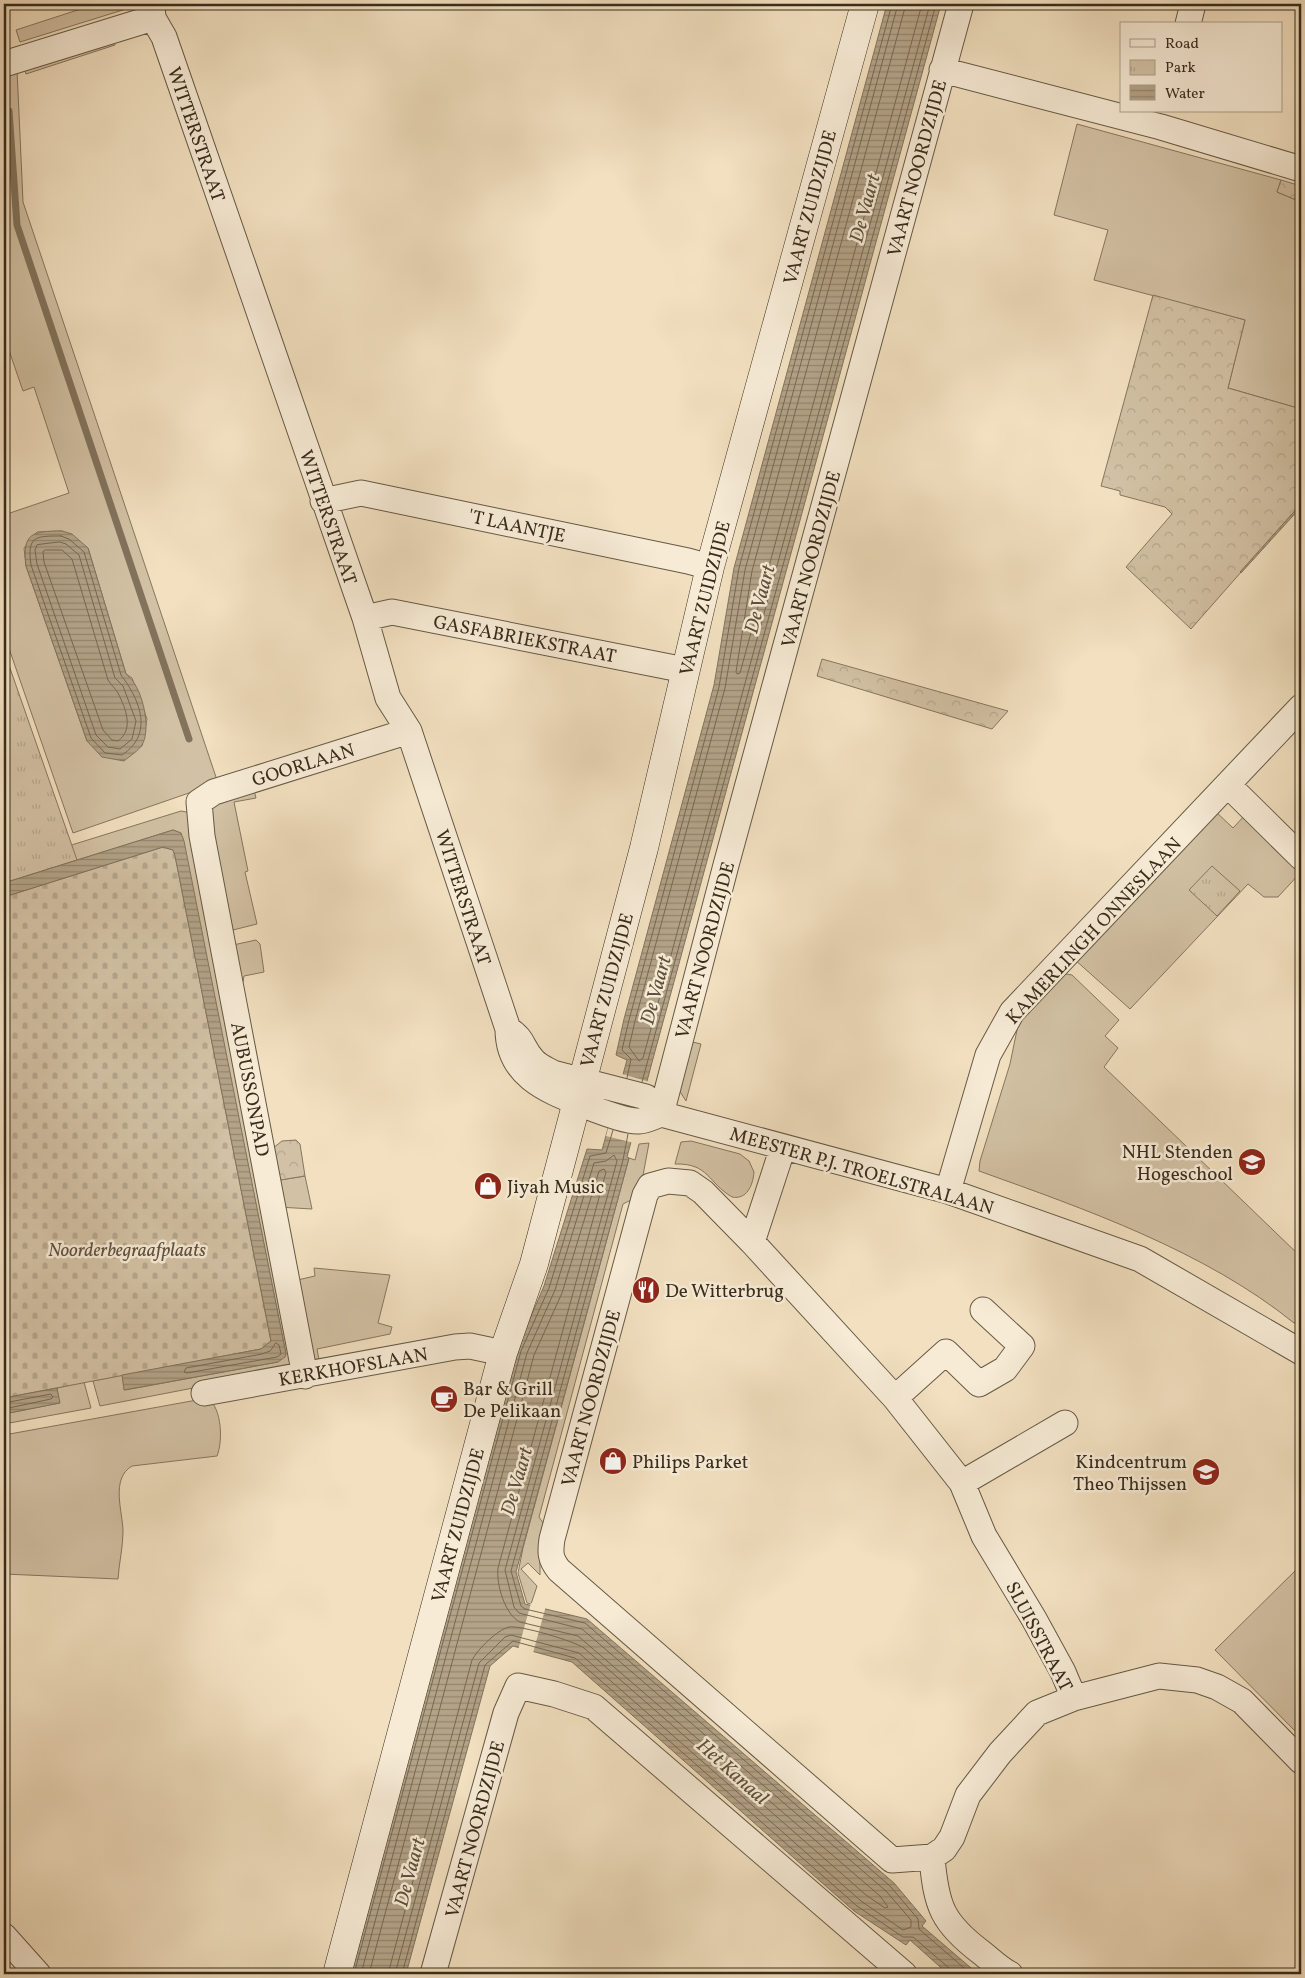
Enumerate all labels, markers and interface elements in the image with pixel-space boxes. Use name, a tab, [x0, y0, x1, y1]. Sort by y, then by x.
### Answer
legend	[1120, 22, 1282, 112]
text: Road	[1165, 34, 1199, 55]
text: Park	[1165, 58, 1196, 79]
street label: WITTERSTRAAT	[160, 64, 230, 206]
street label: VAART NOORDZIJDE	[882, 77, 954, 260]
text: Water	[1165, 84, 1205, 105]
street label: VAART ZUIDZIJDE	[778, 127, 844, 288]
water label: De Vaart	[843, 170, 889, 246]
street label: WITTERSTRAAT	[292, 447, 362, 589]
street label: VAART NOORDZIJDE	[776, 468, 848, 651]
street label: 'T LAANTJE	[465, 504, 568, 550]
street label: VAART ZUIDZIJDE	[674, 518, 738, 679]
water label: De Vaart	[738, 561, 784, 637]
street label: GASFABRIEKSTRAAT	[431, 609, 618, 670]
street label: GOORLAAN	[249, 738, 358, 794]
street label: WITTERSTRAAT	[428, 826, 496, 969]
street label: KAMERLINGH ONNESLAAN	[1001, 832, 1188, 1031]
street label: VAART NOORDZIJDE	[670, 859, 742, 1042]
street label: VAART ZUIDZIJDE	[575, 910, 641, 1071]
water label: De Vaart	[634, 952, 680, 1028]
street label: AUBUSSONPAD	[223, 1020, 275, 1159]
street label: MEESTER P.J. TROELSTRALAAN	[726, 1122, 997, 1222]
place label: NHL Stenden Hogeschool	[1122, 1140, 1233, 1188]
school or university icon: NHL Stenden Hogeschool	[1237, 1147, 1267, 1177]
shop icon: Jiyah Music	[473, 1171, 503, 1201]
place label: Jiyah Music	[507, 1175, 604, 1201]
park label: Noorderbegraafplaats	[48, 1238, 206, 1264]
restaurant icon: De Witterbrug	[631, 1275, 661, 1305]
place label: De Witterbrug	[665, 1279, 784, 1305]
street label: VAART NOORDZIJDE	[556, 1307, 628, 1490]
street label: KERKHOFSLAAN	[277, 1342, 430, 1394]
place label: Bar & Grill De Pelikaan	[463, 1377, 561, 1425]
cafe icon: Bar & Grill De Pelikaan	[429, 1384, 459, 1414]
water label: De Vaart	[495, 1443, 541, 1519]
street label: VAART ZUIDZIJDE	[426, 1445, 492, 1606]
shop icon: Philips Parket	[598, 1446, 628, 1476]
place label: Philips Parket	[632, 1450, 749, 1476]
place label: Kindcentrum Theo Thijssen	[1073, 1450, 1187, 1498]
school or university icon: Kindcentrum Theo Thijssen	[1191, 1457, 1221, 1487]
street label: SLUISSTRAAT	[998, 1577, 1078, 1696]
water label: Het Kanaal	[690, 1733, 774, 1812]
street label: VAART NOORDZIJDE	[440, 1738, 512, 1921]
water label: De Vaart	[388, 1834, 434, 1910]

